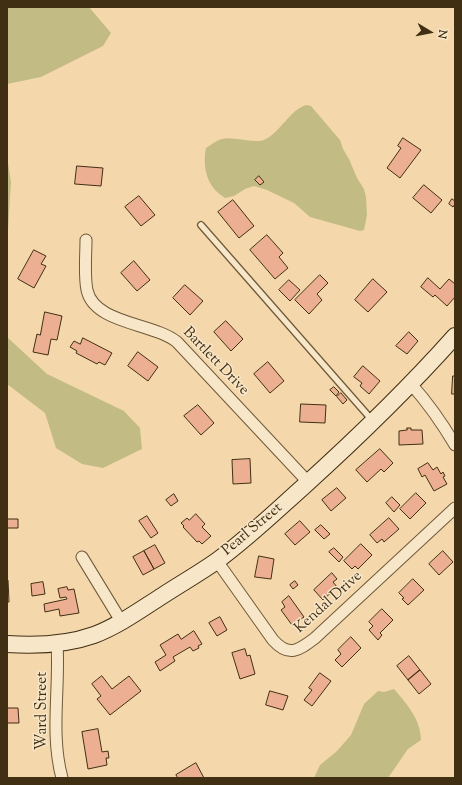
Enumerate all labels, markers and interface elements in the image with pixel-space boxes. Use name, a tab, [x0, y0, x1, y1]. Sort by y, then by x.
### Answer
north arrow	[410, 12, 450, 52]
text: N	[433, 28, 450, 40]
street label: Bartlett Drive	[178, 324, 252, 400]
street label: Pearl Street	[219, 500, 287, 560]
street label: Kendal Drive	[291, 568, 367, 638]
street label: Ward Street	[34, 672, 52, 750]

